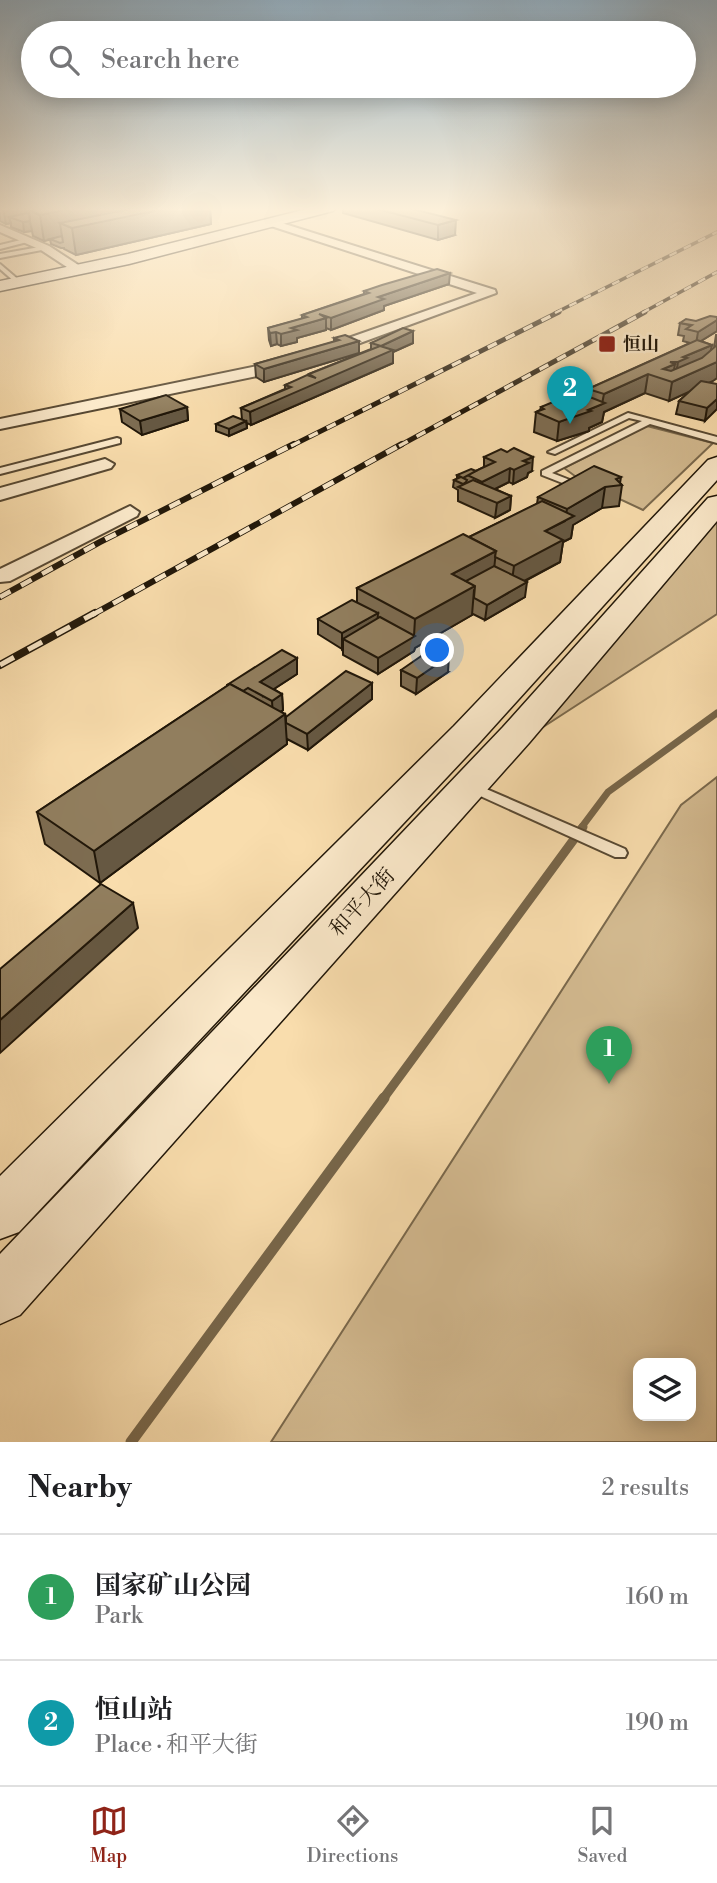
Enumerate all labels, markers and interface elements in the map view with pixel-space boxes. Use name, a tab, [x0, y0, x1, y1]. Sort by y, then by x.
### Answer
search box	[21, 21, 696, 98]
icon: search	[45, 41, 83, 79]
text: Search here	[101, 44, 240, 76]
place label: 恒山	[623, 333, 659, 356]
marker: 恒山	[597, 334, 617, 354]
pin: 2	[547, 366, 593, 424]
your location	[420, 633, 454, 667]
street label: 和平大街	[325, 863, 401, 942]
pin: 1	[586, 1026, 632, 1084]
map controls	[633, 1358, 696, 1421]
button: layers	[633, 1358, 696, 1421]
text: Nearby	[28, 1469, 132, 1507]
text: 2 results	[602, 1474, 689, 1502]
text: 国家矿山公园	[95, 1570, 251, 1602]
text: 1	[45, 1583, 57, 1611]
text: 160 m	[626, 1583, 689, 1611]
text: Park	[95, 1602, 143, 1630]
text: 恒山站	[95, 1694, 173, 1726]
text: 2	[44, 1709, 58, 1737]
text: 190 m	[626, 1709, 689, 1737]
text: Place · 和平大街	[95, 1731, 258, 1759]
tab: Map	[90, 1802, 128, 1868]
tab: Directions	[307, 1802, 398, 1868]
tab: Saved	[578, 1802, 627, 1868]

